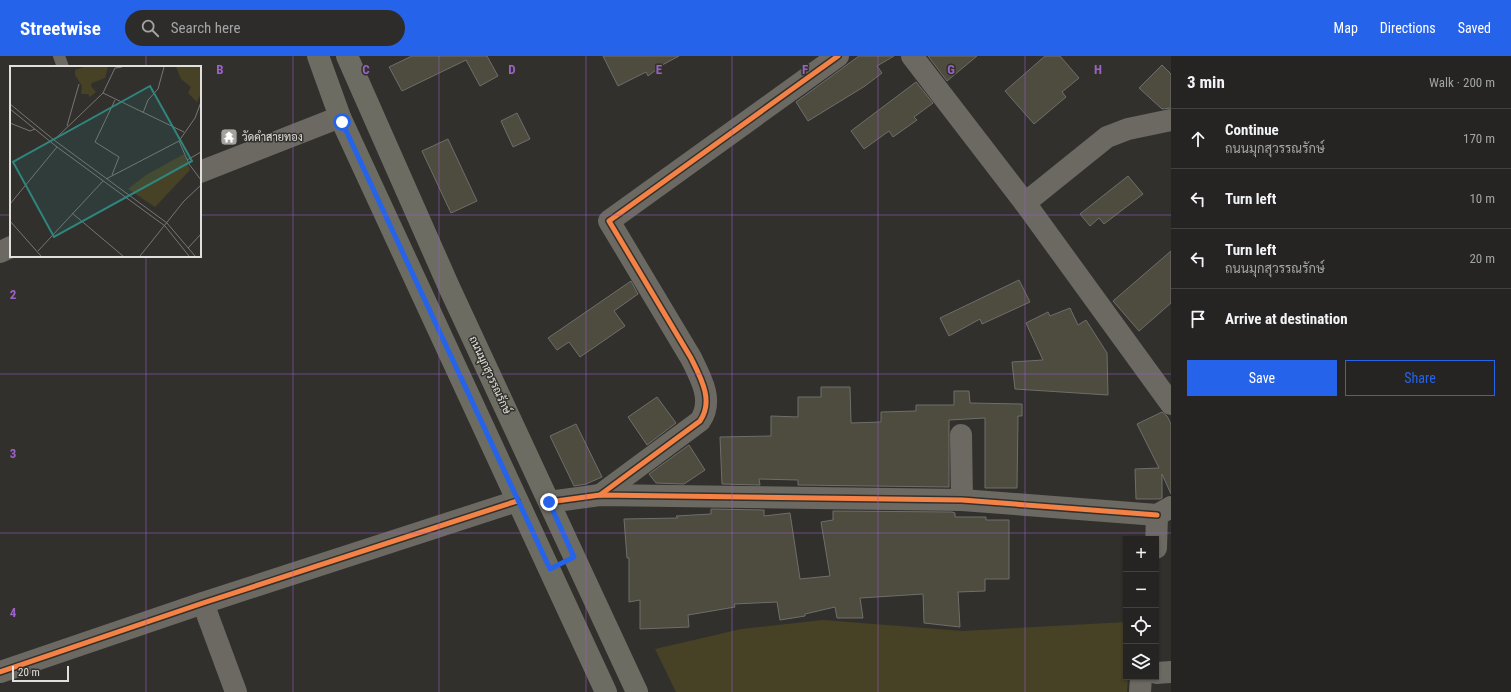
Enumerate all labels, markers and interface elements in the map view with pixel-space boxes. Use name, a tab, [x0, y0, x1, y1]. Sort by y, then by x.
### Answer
search box	[125, 10, 405, 46]
text: Streetwise	[20, 17, 101, 40]
icon: search	[139, 17, 161, 39]
text: Search here	[171, 19, 241, 37]
text: Map	[1334, 20, 1358, 36]
text: Directions	[1380, 20, 1436, 36]
text: Saved	[1458, 20, 1491, 36]
text: B	[216, 62, 224, 77]
text: C	[362, 62, 370, 77]
text: D	[508, 62, 516, 77]
text: E	[656, 62, 663, 77]
text: F	[802, 62, 808, 77]
text: G	[947, 62, 955, 77]
text: H	[1094, 62, 1102, 77]
inset map	[10, 66, 201, 257]
text: 3 min	[1187, 72, 1225, 92]
text: Walk · 200 m	[1429, 75, 1495, 90]
route start	[333, 113, 351, 131]
text: Continue	[1225, 121, 1279, 139]
temple icon: วัดคำสายทอง	[219, 127, 239, 147]
icon: ahead	[1187, 128, 1209, 150]
place label: วัดคำสายทอง	[242, 130, 303, 144]
text: 170 m	[1463, 131, 1495, 146]
text: ถนนมุกสุวรรณรักษ์	[1225, 141, 1325, 156]
icon: left	[1187, 188, 1209, 210]
text: Turn left	[1225, 190, 1276, 208]
text: 10 m	[1469, 191, 1495, 206]
text: Turn left	[1225, 241, 1276, 259]
icon: left	[1187, 248, 1209, 270]
text: 20 m	[1469, 251, 1495, 266]
text: ถนนมุกสุวรรณรักษ์	[1225, 261, 1325, 276]
text: 2	[10, 287, 17, 302]
icon: arrive	[1187, 308, 1209, 330]
text: Arrive at destination	[1225, 310, 1348, 328]
street label: ถนนมุกสุวรรณรักษ์	[464, 333, 516, 417]
button: Save	[1187, 360, 1337, 396]
button: Share	[1345, 360, 1495, 396]
text: 3	[10, 446, 16, 461]
route end	[540, 493, 558, 511]
map controls	[1123, 536, 1159, 680]
button: +	[1123, 536, 1159, 572]
button: −	[1123, 572, 1159, 608]
text: 4	[10, 605, 17, 620]
button: locate	[1123, 608, 1159, 644]
button: layers	[1123, 644, 1159, 680]
scale bar	[12, 664, 69, 683]
text: 20 m	[18, 666, 40, 679]

